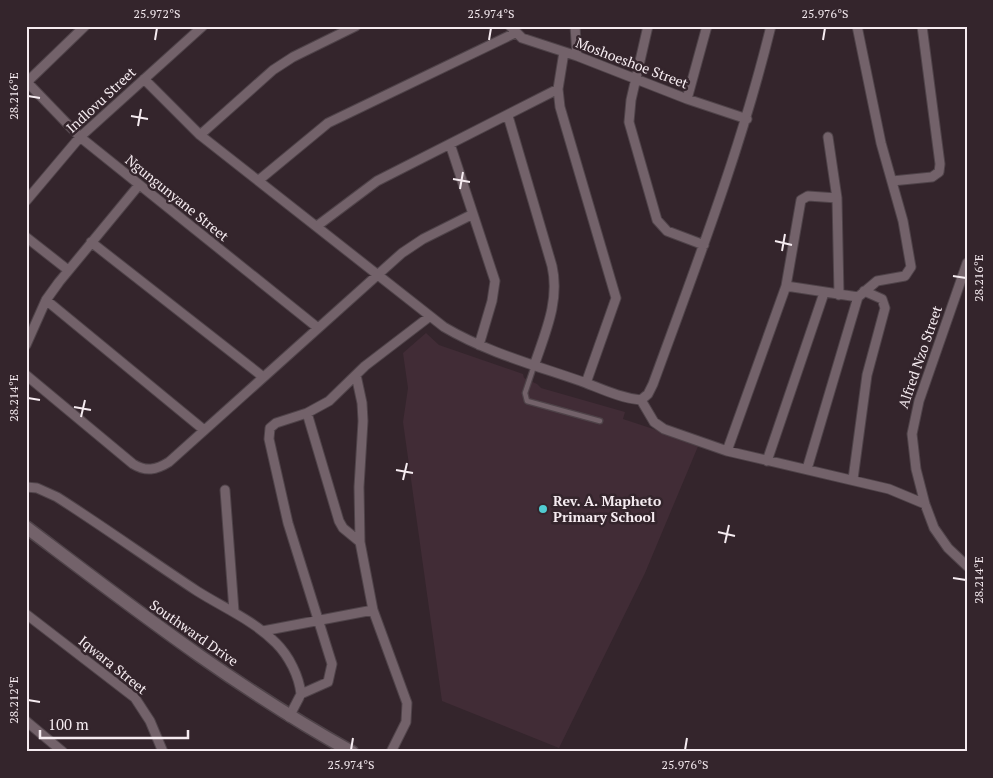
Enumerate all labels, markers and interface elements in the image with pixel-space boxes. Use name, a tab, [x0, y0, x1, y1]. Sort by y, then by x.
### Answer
text: 25.972°S	[134, 6, 180, 21]
text: 25.974°S	[468, 6, 514, 21]
text: 25.976°S	[802, 6, 848, 21]
street label: Moshoeshoe Street	[573, 32, 692, 93]
street label: Indlovu Street	[62, 62, 140, 137]
text: 28.216°E	[6, 72, 21, 120]
street label: Ngungunyane Street	[122, 150, 234, 246]
text: 28.216°E	[971, 254, 986, 302]
street label: Alfred Nzo Street	[893, 302, 946, 411]
text: 28.214°E	[6, 374, 21, 422]
place label: Rev. A. Mapheto Primary School	[553, 491, 661, 526]
marker: Rev. A. Mapheto Primary School	[537, 503, 549, 515]
text: 28.214°E	[971, 556, 986, 604]
street label: Southward Drive	[146, 595, 242, 670]
street label: Iqwara Street	[75, 631, 152, 699]
text: 28.212°E	[6, 676, 21, 724]
scale bar	[40, 708, 188, 740]
text: 100 m	[48, 714, 89, 734]
text: 25.974°S	[328, 757, 374, 772]
text: 25.976°S	[662, 757, 708, 772]

